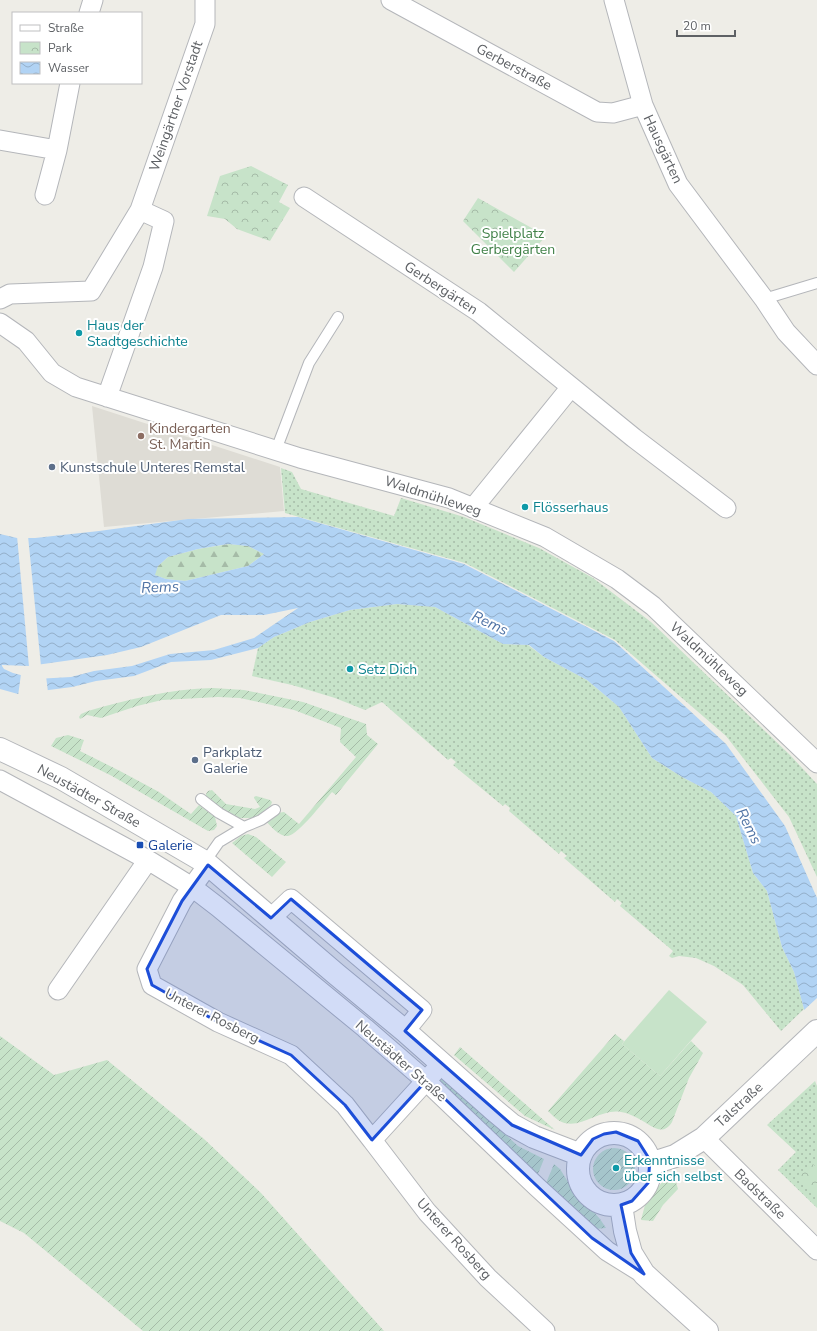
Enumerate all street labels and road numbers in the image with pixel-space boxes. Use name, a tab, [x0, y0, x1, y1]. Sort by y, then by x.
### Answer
street label: Weingärtner Vorstadt	[145, 38, 207, 174]
street label: Gerberstraße	[473, 39, 555, 95]
street label: Hausgärten	[639, 111, 687, 187]
street label: Gerbergärten	[400, 257, 482, 319]
street label: Waldmühleweg	[382, 471, 484, 521]
street label: Waldmühleweg	[666, 618, 752, 700]
street label: Neustädter Straße	[34, 760, 144, 832]
street label: Unterer Rosberg	[161, 984, 263, 1048]
street label: Neustädter Straße	[351, 1016, 451, 1106]
street label: Talstraße	[711, 1078, 767, 1132]
street label: Badstraße	[730, 1165, 790, 1223]
street label: Unterer Rosberg	[412, 1194, 496, 1284]

